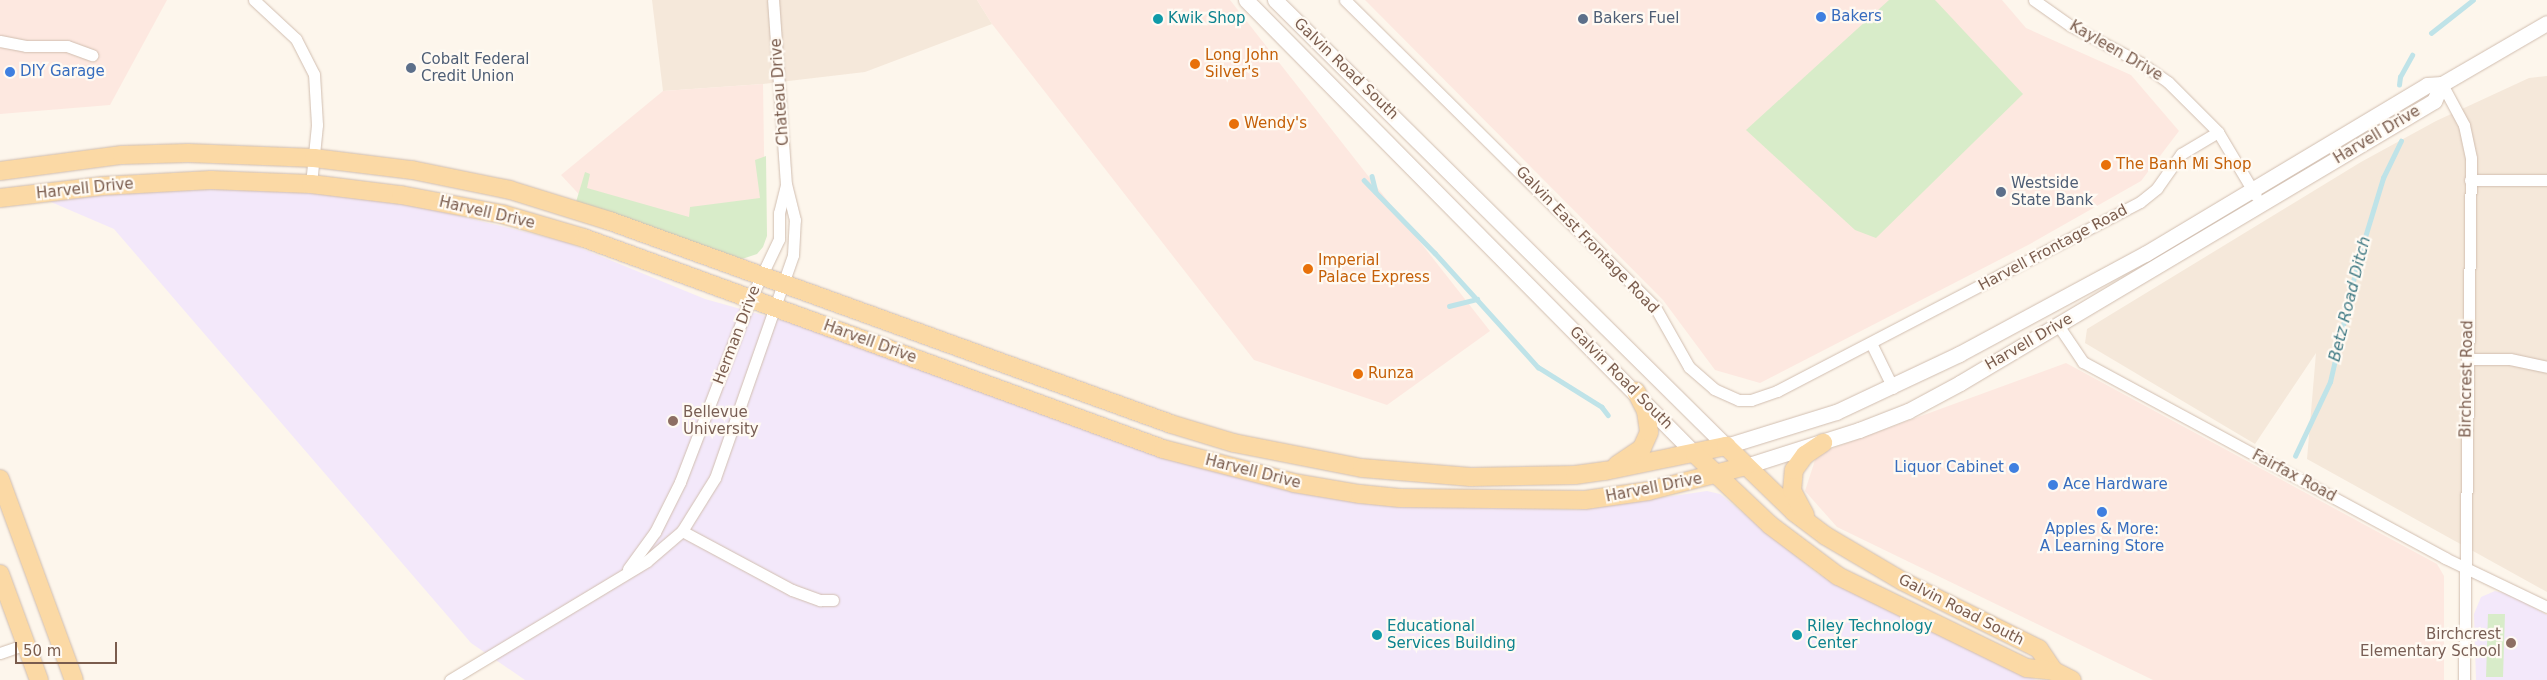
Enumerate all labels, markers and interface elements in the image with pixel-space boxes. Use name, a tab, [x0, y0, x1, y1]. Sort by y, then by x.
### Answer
place label: Bakers	[1831, 8, 1882, 26]
place label: Kwik Shop	[1168, 10, 1245, 28]
place label: Bakers Fuel	[1593, 10, 1679, 28]
marker: Bakers	[1815, 11, 1827, 23]
marker: Kwik Shop	[1152, 13, 1164, 25]
marker: Bakers Fuel	[1577, 13, 1589, 25]
street label: Galvin Road South	[1290, 14, 1402, 124]
street label: Kayleen Drive	[2066, 17, 2166, 85]
street label: Chateau Drive	[767, 38, 793, 146]
place label: Long John Silver's	[1205, 46, 1279, 81]
place label: Cobalt Federal Credit Union	[421, 50, 529, 85]
marker: Long John Silver's	[1189, 58, 1201, 70]
marker: Cobalt Federal Credit Union	[405, 62, 417, 74]
place label: DIY Garage	[20, 63, 105, 81]
marker: DIY Garage	[4, 66, 16, 78]
street label: Harvell Drive	[2330, 102, 2424, 168]
place label: Wendy's	[1244, 115, 1307, 133]
marker: Wendy's	[1228, 118, 1240, 130]
place label: The Banh Mi Shop	[2116, 156, 2252, 174]
marker: The Banh Mi Shop	[2100, 159, 2112, 171]
street label: Galvin East Frontage Road	[1512, 163, 1662, 317]
place label: Westside State Bank	[2011, 174, 2093, 209]
street label: Harvell Drive	[35, 175, 135, 203]
marker: Westside State Bank	[1995, 186, 2007, 198]
street label: Harvell Drive	[437, 193, 537, 233]
street label: Harvell Frontage Road	[1975, 201, 2131, 295]
water label: Betz Road Ditch	[2325, 234, 2375, 364]
place label: Imperial Palace Express	[1318, 251, 1430, 286]
marker: Imperial Palace Express	[1302, 263, 1314, 275]
street label: Herman Drive	[710, 283, 764, 387]
street label: Harvell Drive	[1982, 310, 2076, 374]
street label: Harvell Drive	[821, 317, 919, 367]
street label: Birchcrest Road	[2457, 320, 2477, 438]
street label: Galvin Road South	[1566, 323, 1676, 433]
place label: Runza	[1368, 365, 1414, 383]
marker: Runza	[1352, 368, 1364, 380]
place label: Bellevue University	[683, 403, 759, 438]
marker: Bellevue University	[667, 415, 679, 427]
street label: Fairfax Road	[2249, 446, 2339, 506]
street label: Harvell Drive	[1203, 451, 1303, 493]
place label: Liquor Cabinet	[1894, 459, 2004, 477]
marker: Liquor Cabinet	[2008, 462, 2020, 474]
street label: Harvell Drive	[1604, 470, 1704, 506]
place label: Ace Hardware	[2063, 476, 2168, 494]
marker: Ace Hardware	[2047, 479, 2059, 491]
marker: Apples & More: A Learning Store	[2096, 506, 2108, 518]
place label: Apples & More: A Learning Store	[2040, 520, 2164, 555]
street label: Galvin Road South	[1895, 571, 2027, 649]
place label: Educational Services Building	[1387, 617, 1516, 652]
place label: Riley Technology Center	[1807, 617, 1933, 652]
place label: Birchcrest Elementary School	[2360, 625, 2501, 660]
marker: Educational Services Building	[1371, 629, 1383, 641]
marker: Riley Technology Center	[1791, 629, 1803, 641]
scale bar	[18, 632, 120, 664]
marker: Birchcrest Elementary School	[2505, 637, 2517, 649]
text: 50 m	[23, 642, 61, 660]

